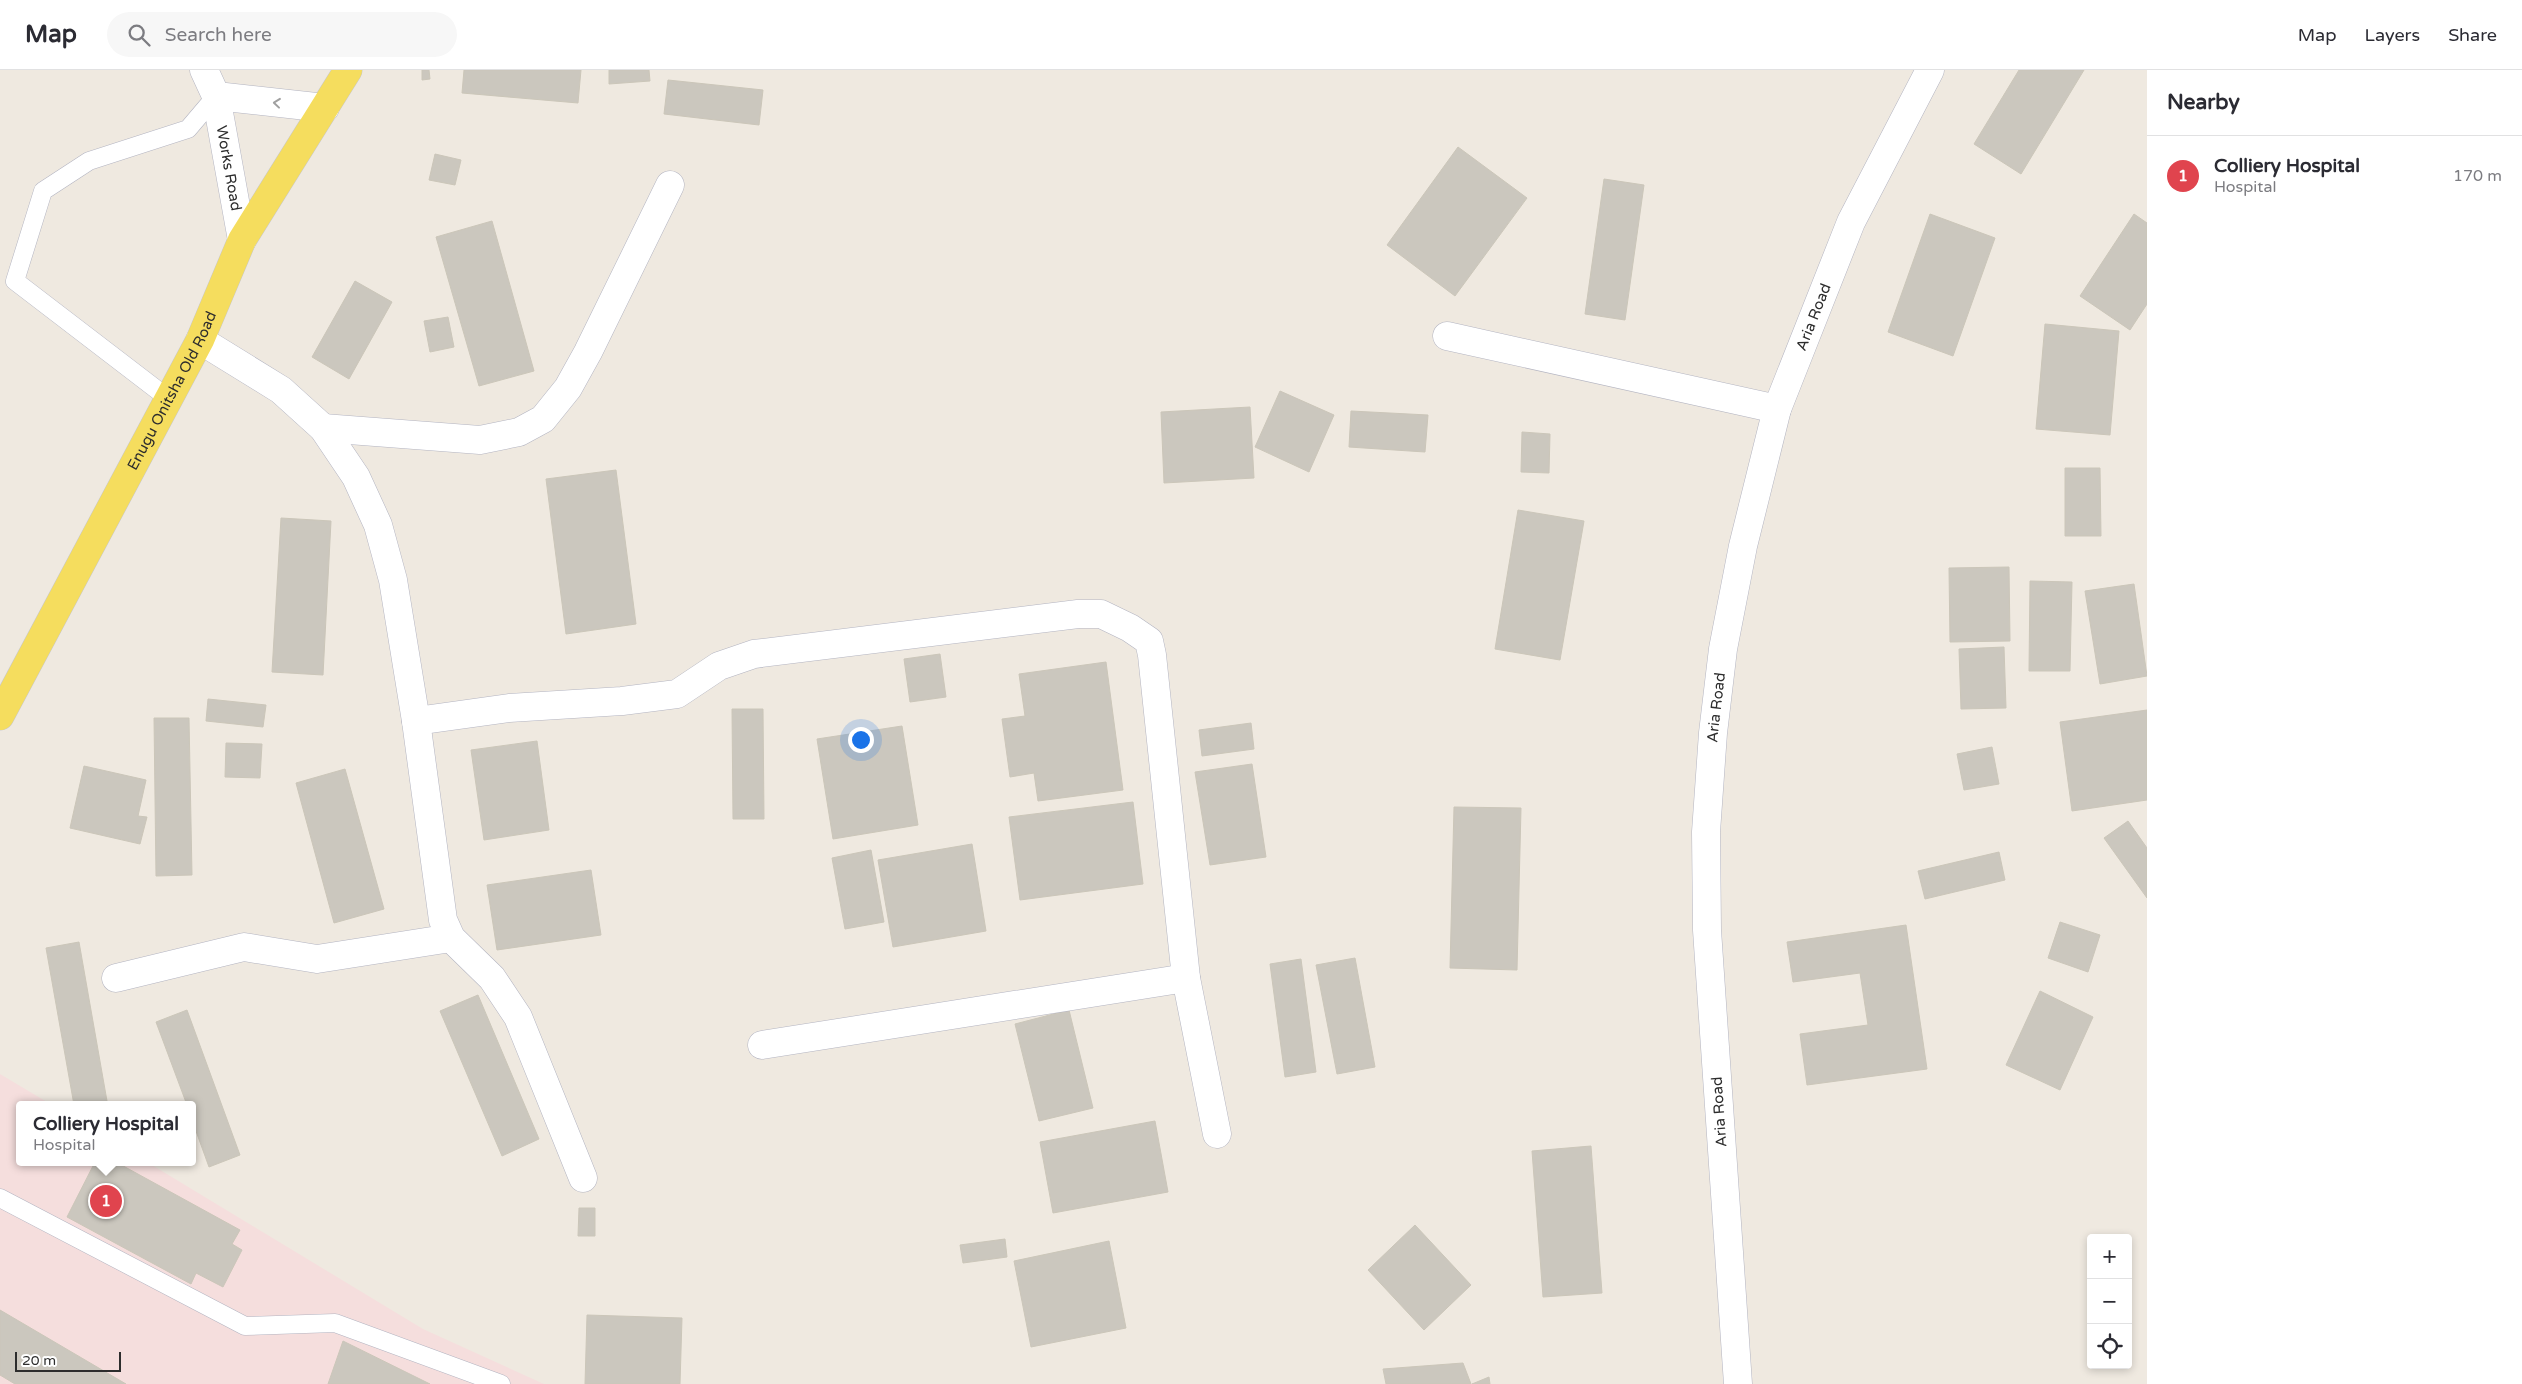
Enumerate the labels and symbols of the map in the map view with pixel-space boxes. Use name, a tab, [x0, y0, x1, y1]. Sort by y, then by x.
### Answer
one-way arrow	[273, 98, 281, 109]
street label: Works Road	[213, 124, 246, 212]
street label: Aria Road	[1792, 281, 1835, 353]
street label: Enugu Onitsha Old Road	[123, 309, 220, 473]
street label: Aria Road	[1703, 671, 1729, 743]
your location	[848, 727, 874, 753]
street label: Aria Road	[1708, 1076, 1730, 1148]
pin: 1	[90, 1182, 122, 1220]
scale bar	[15, 1349, 121, 1372]

